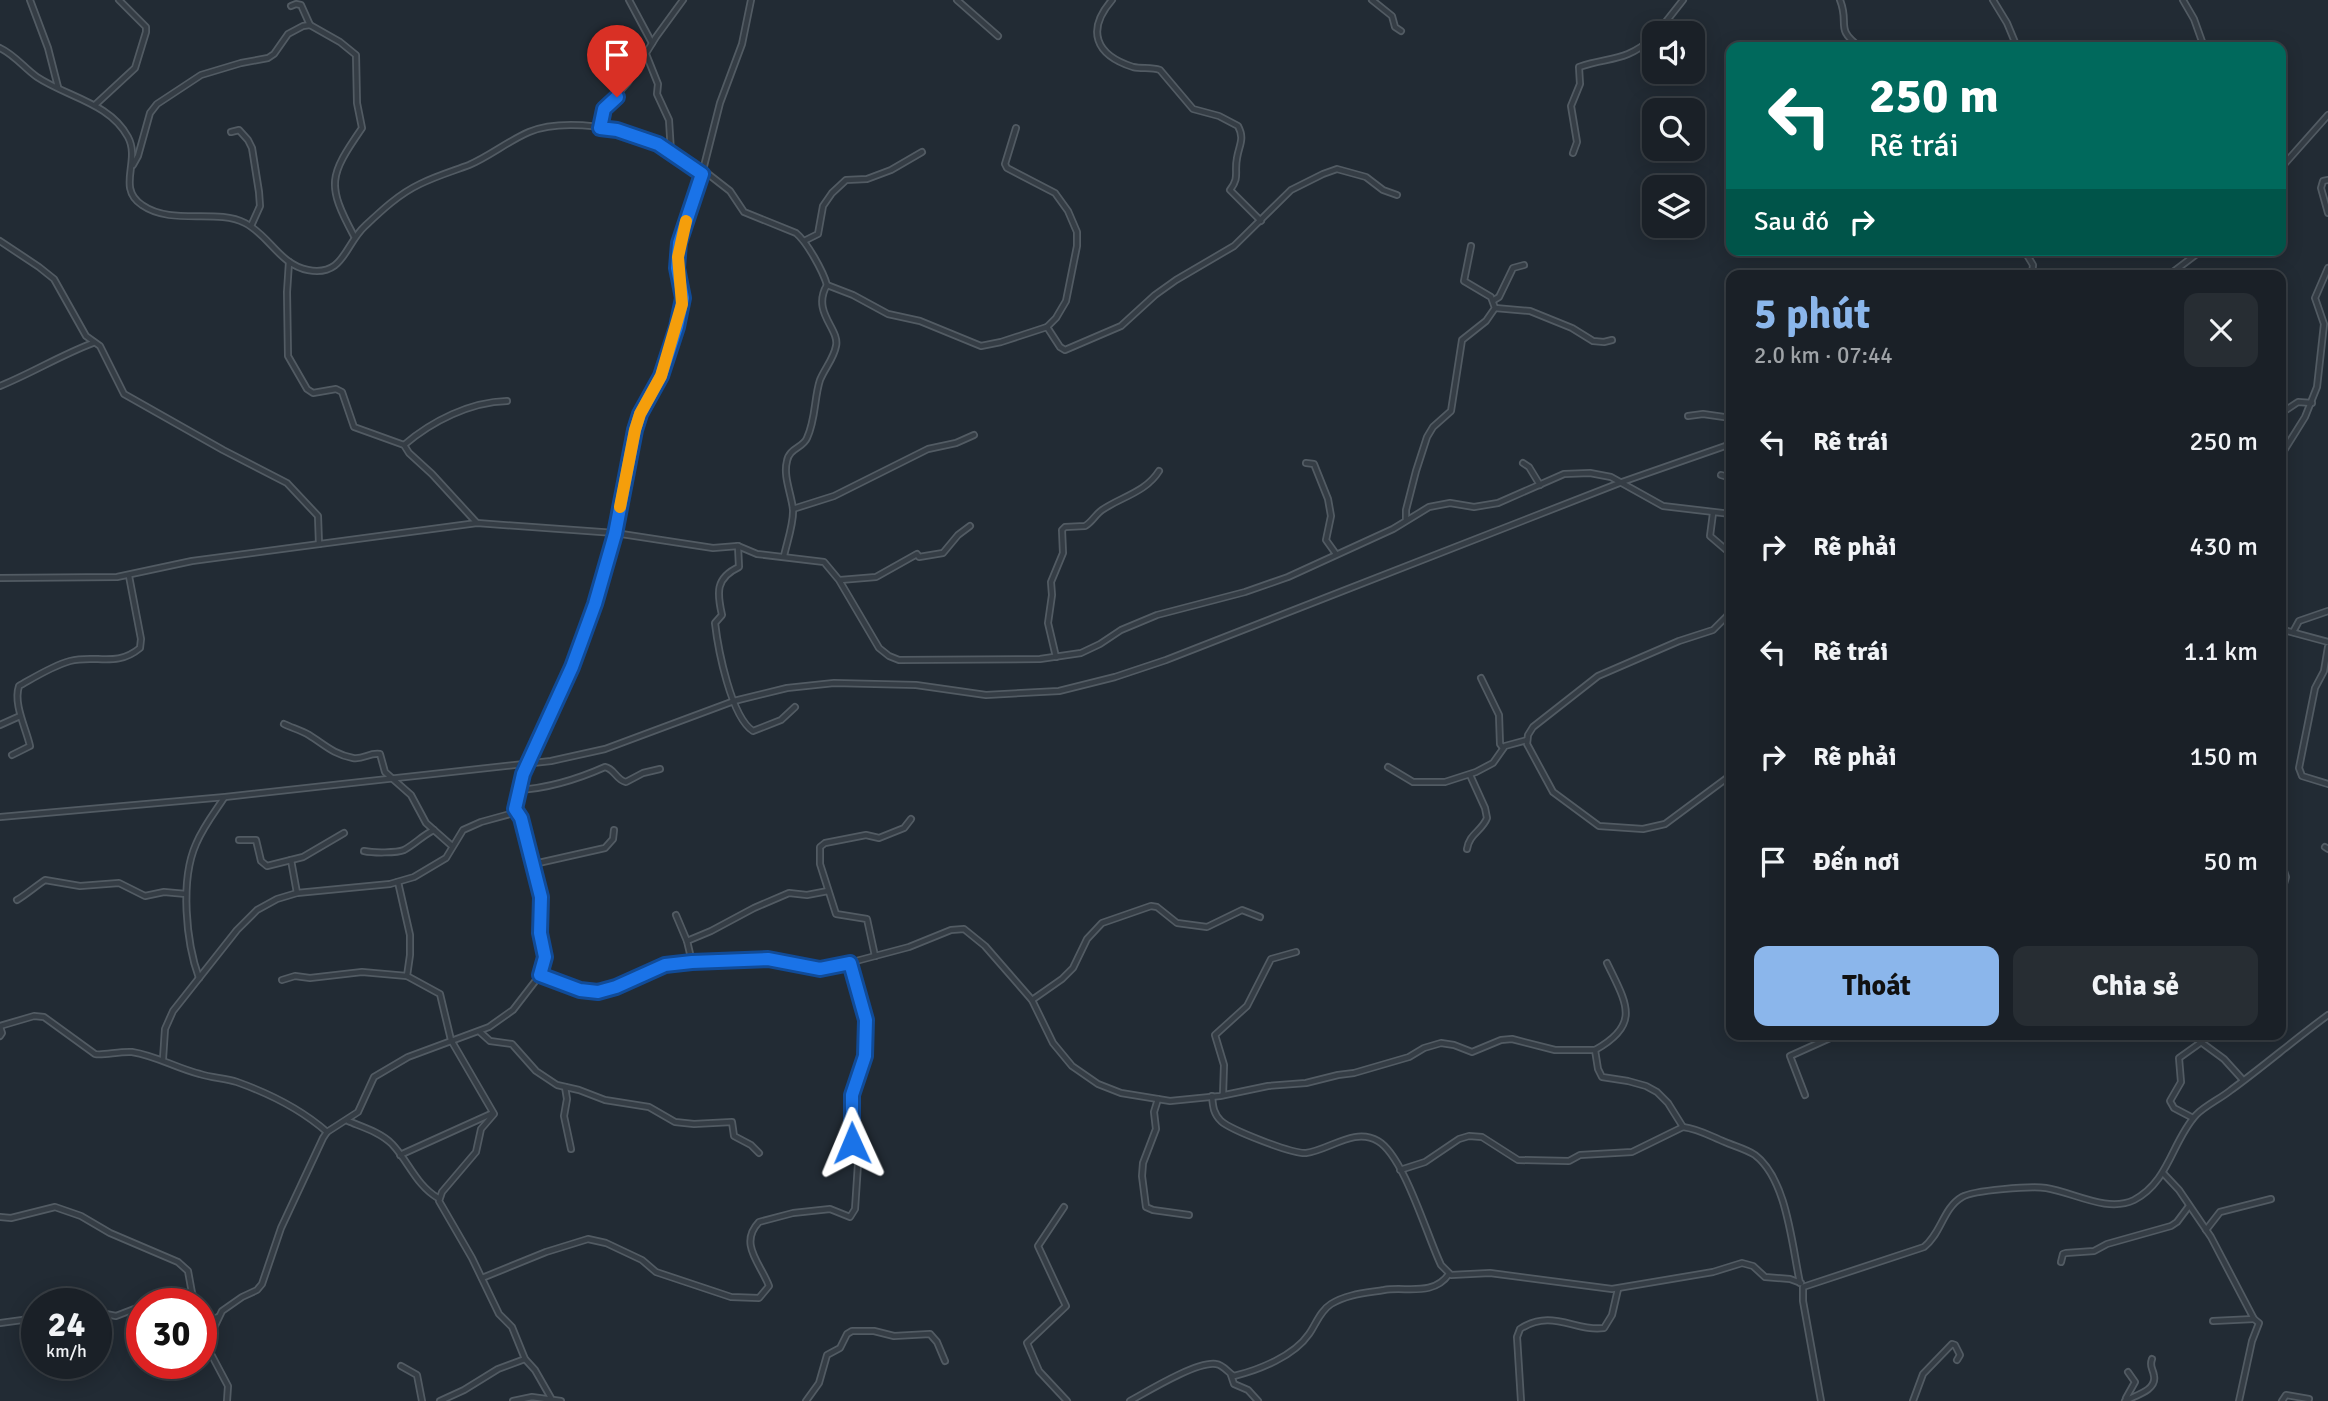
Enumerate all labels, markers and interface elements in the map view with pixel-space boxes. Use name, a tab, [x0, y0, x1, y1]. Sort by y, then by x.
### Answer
map controls	[1642, 21, 1705, 238]
button: sound	[1642, 21, 1705, 84]
pin	[587, 25, 647, 97]
icon: arrive	[598, 36, 636, 74]
text: 250 m	[1869, 66, 1999, 126]
icon: left	[1754, 70, 1845, 161]
button: search	[1642, 98, 1705, 161]
text: Rẽ trái	[1869, 126, 1959, 165]
button: layers	[1642, 175, 1705, 238]
icon: right	[1843, 203, 1881, 241]
text: Sau đó	[1754, 206, 1829, 238]
text: 5 phút	[1754, 289, 1870, 340]
button: close	[2184, 293, 2258, 367]
text: 2.0 km · 07:44	[1754, 341, 1893, 370]
icon: left	[1754, 423, 1792, 461]
text: Rẽ trái	[1813, 426, 1888, 458]
text: 250 m	[2189, 426, 2258, 458]
icon: right	[1754, 528, 1792, 566]
text: Rẽ phải	[1813, 531, 1897, 563]
text: 430 m	[2189, 531, 2258, 563]
icon: left	[1754, 633, 1792, 671]
text: Rẽ trái	[1813, 636, 1888, 668]
text: 1.1 km	[2184, 636, 2258, 668]
icon: right	[1754, 738, 1792, 776]
text: Rẽ phải	[1813, 741, 1897, 773]
text: 150 m	[2189, 741, 2258, 773]
icon: arrive	[1754, 843, 1792, 881]
text: Đến nơi	[1813, 846, 1900, 878]
text: 50 m	[2203, 846, 2258, 878]
button: Thoát	[1754, 946, 1999, 1026]
button: Chia sẻ	[2013, 946, 2258, 1026]
position arrow	[815, 1106, 889, 1180]
speed limit sign: 30	[126, 1288, 217, 1379]
text: 24	[48, 1303, 85, 1346]
text: km/h	[46, 1340, 87, 1362]

